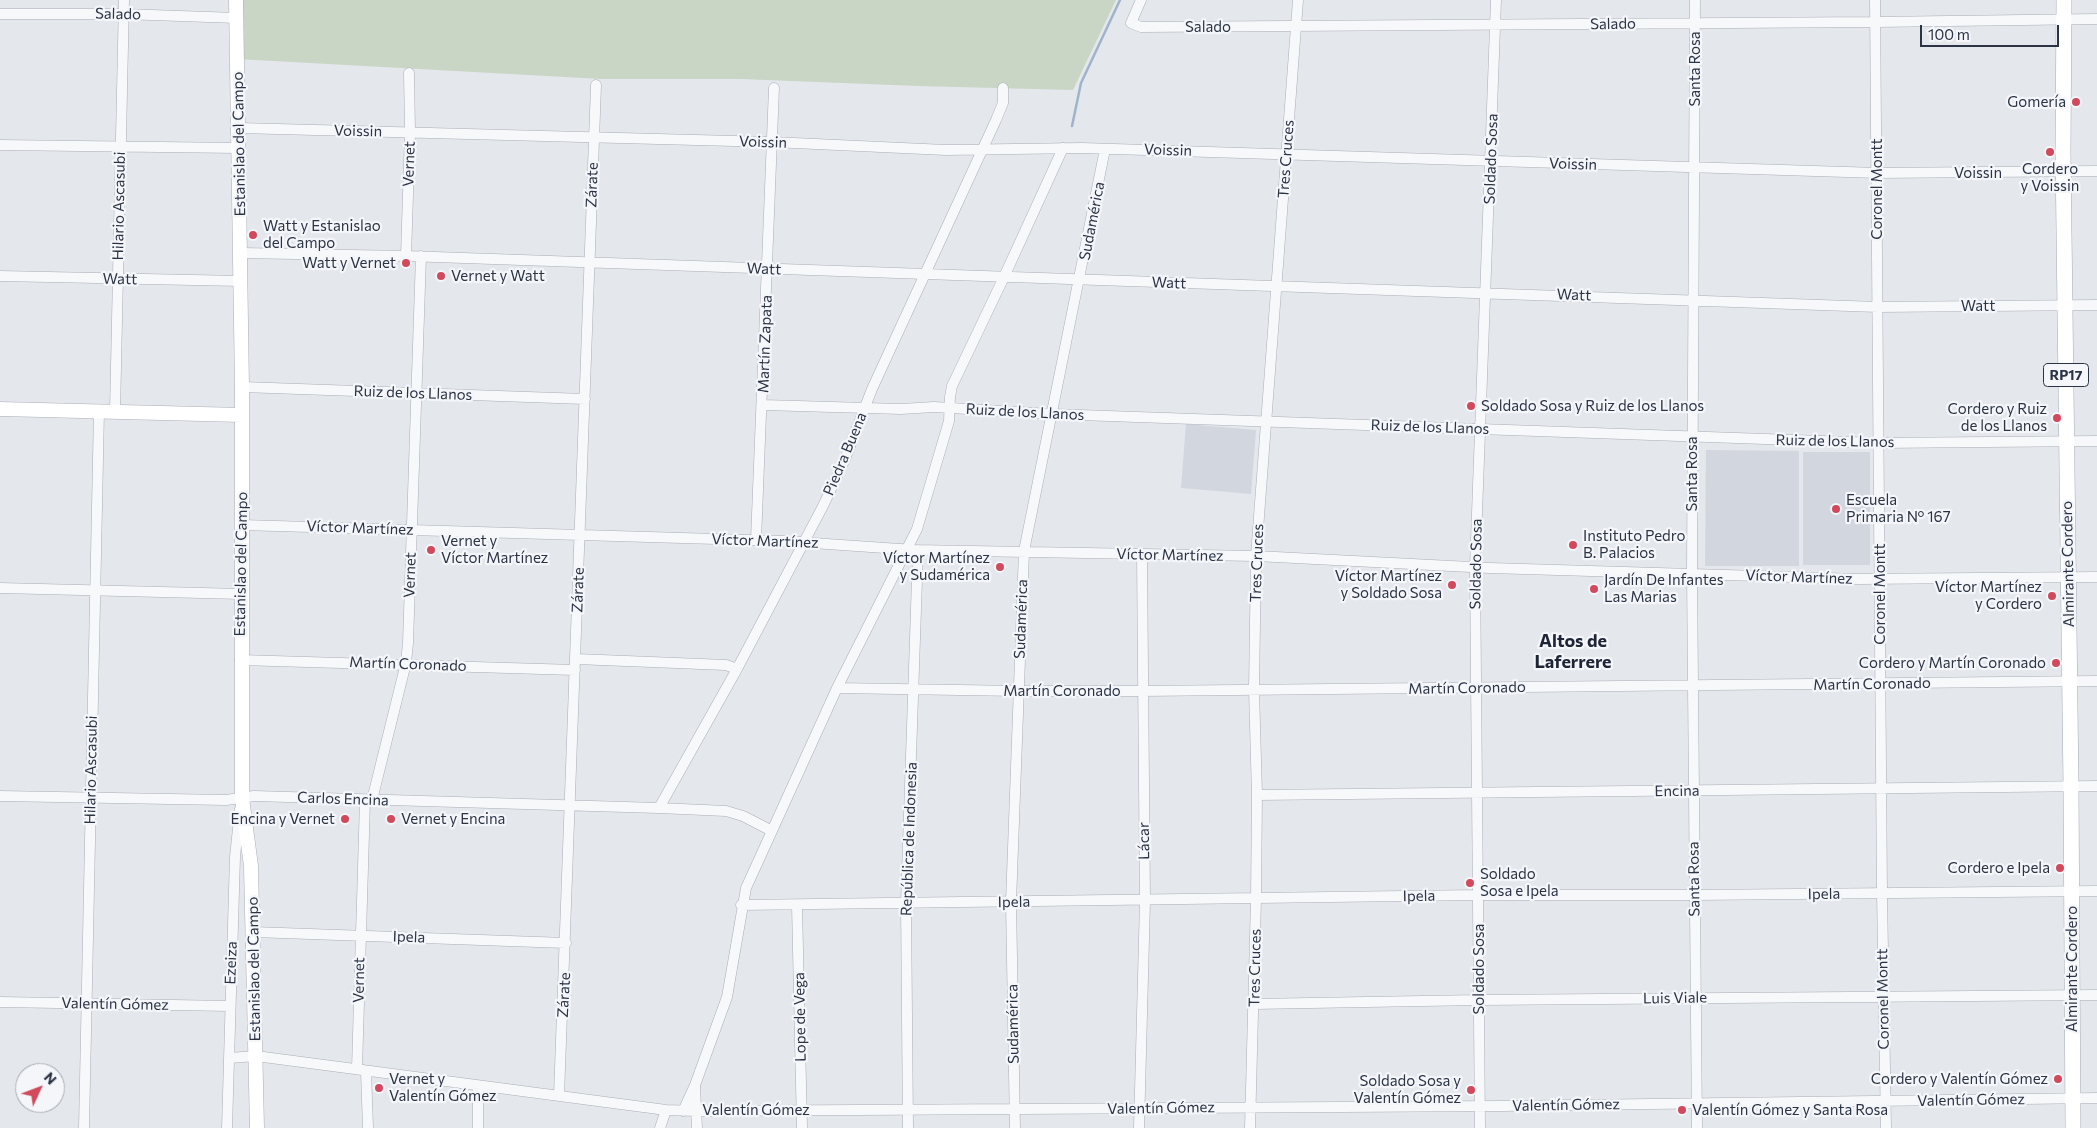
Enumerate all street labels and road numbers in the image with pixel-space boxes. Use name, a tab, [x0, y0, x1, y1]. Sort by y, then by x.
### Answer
street label: Salado	[95, 5, 141, 23]
street label: Salado	[1590, 15, 1636, 33]
street label: Salado	[1185, 18, 1231, 36]
street label: Santa Rosa	[1686, 31, 1704, 107]
street label: Estanislao del Campo	[229, 72, 249, 216]
street label: Soldado Sosa	[1480, 113, 1502, 205]
street label: Tres Cruces	[1274, 119, 1298, 199]
street label: Voissin	[334, 122, 382, 140]
street label: Voissin	[739, 132, 787, 152]
street label: Coronel Montt	[1868, 138, 1886, 240]
street label: Voissin	[1144, 140, 1192, 160]
street label: Vernet	[399, 141, 419, 187]
street label: Hilario Ascasubi	[109, 151, 129, 261]
street label: Voissin	[1549, 154, 1597, 174]
street label: Zárate	[582, 162, 602, 208]
street label: Voissin	[1954, 164, 2002, 182]
street label: Sudamérica	[1076, 180, 1108, 262]
street label: Watt	[746, 259, 782, 279]
street label: Watt	[103, 270, 137, 288]
street label: Watt	[1151, 273, 1187, 293]
street label: Watt	[1556, 285, 1592, 305]
street label: Martín Zapata	[754, 295, 776, 393]
street label: Watt	[1961, 297, 1995, 315]
road number: RP17	[2044, 364, 2088, 386]
street label: Ruiz de los Llanos	[353, 382, 473, 404]
street label: Ruiz de los Llanos	[965, 400, 1085, 424]
street label: Piedra Buena	[819, 410, 871, 498]
street label: Ruiz de los Llanos	[1370, 416, 1490, 438]
street label: Ruiz de los Llanos	[1775, 431, 1895, 451]
street label: Santa Rosa	[1683, 436, 1701, 512]
street label: Estanislao del Campo	[231, 492, 251, 636]
street label: Almirante Cordero	[2058, 501, 2078, 627]
street label: Víctor Martínez	[306, 517, 414, 539]
street label: Soldado Sosa	[1466, 518, 1486, 610]
street label: Tres Cruces	[1247, 523, 1267, 603]
street label: Víctor Martínez	[711, 530, 819, 552]
street label: Coronel Montt	[1871, 543, 1889, 645]
street label: Víctor Martínez	[1116, 545, 1224, 565]
street label: Vernet	[400, 552, 420, 598]
street label: Víctor Martínez	[1745, 566, 1853, 588]
street label: Zárate	[568, 567, 588, 613]
street label: Sudamérica	[1011, 579, 1031, 659]
street label: Martín Coronado	[349, 653, 467, 675]
street label: Martín Coronado	[1813, 674, 1931, 694]
street label: Martín Coronado	[1408, 678, 1526, 698]
street label: Martín Coronado	[1003, 682, 1121, 700]
street label: Hilario Ascasubi	[81, 715, 101, 825]
street label: República de Indonesia	[897, 762, 921, 916]
street label: Encina	[1654, 782, 1700, 800]
street label: Carlos Encina	[297, 788, 389, 810]
street label: Lácar	[1135, 822, 1153, 860]
street label: Santa Rosa	[1684, 841, 1704, 917]
street label: Ipela	[1808, 885, 1840, 903]
street label: Ipela	[1403, 887, 1435, 905]
street label: Ipela	[998, 893, 1030, 911]
street label: Estanislao del Campo	[244, 897, 264, 1041]
street label: Almirante Cordero	[2063, 906, 2081, 1032]
street label: Soldado Sosa	[1470, 924, 1488, 1014]
street label: Ipela	[392, 927, 426, 947]
street label: Tres Cruces	[1245, 929, 1265, 1007]
street label: Ezeiza	[221, 941, 241, 985]
street label: Coronel Montt	[1873, 948, 1893, 1050]
street label: Vernet	[350, 957, 368, 1003]
street label: Zárate	[554, 972, 574, 1018]
street label: Lope de Vega	[790, 972, 810, 1062]
street label: Sudamérica	[1003, 984, 1023, 1064]
street label: Luis Viale	[1643, 988, 1707, 1008]
street label: Valentín Gómez	[61, 994, 169, 1014]
street label: Valentín Gómez	[1917, 1090, 2025, 1110]
street label: Valentín Gómez	[1512, 1095, 1620, 1115]
street label: Valentín Gómez	[1107, 1098, 1215, 1118]
street label: Valentín Gómez	[702, 1101, 810, 1119]

